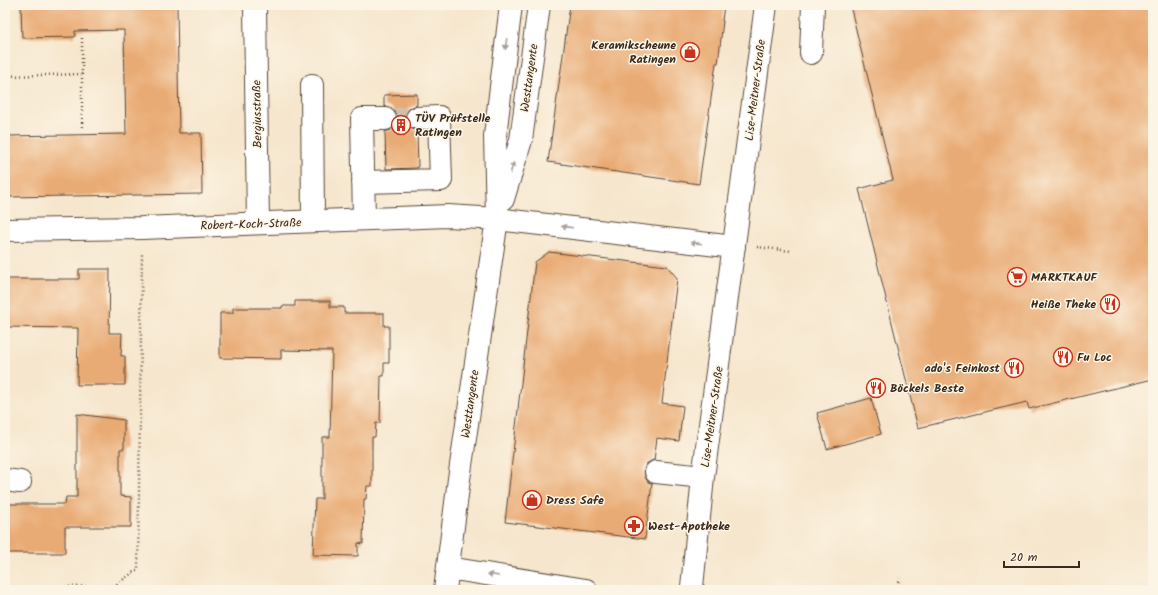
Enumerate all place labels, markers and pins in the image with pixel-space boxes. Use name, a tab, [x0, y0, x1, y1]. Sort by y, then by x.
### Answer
place label: Keramikscheune Ratingen	[591, 36, 676, 69]
shop icon: Keramikscheune Ratingen	[679, 41, 701, 63]
place label: TÜV Prüfstelle Ratingen	[415, 109, 491, 142]
building icon: TÜV Prüfstelle Ratingen	[390, 114, 412, 136]
supermarket icon: MARKTKAUF	[1006, 266, 1028, 288]
place label: MARKTKAUF	[1031, 268, 1099, 287]
restaurant icon: Heiße Theke	[1099, 293, 1121, 315]
place label: Heiße Theke	[1031, 295, 1096, 314]
restaurant icon: Fu Loc	[1052, 346, 1074, 368]
place label: Fu Loc	[1077, 348, 1112, 367]
restaurant icon: ado's Feinkost	[1003, 357, 1025, 379]
place label: ado's Feinkost	[925, 359, 1001, 378]
restaurant icon: Böckels Beste	[865, 377, 887, 399]
place label: Böckels Beste	[890, 379, 964, 398]
shop icon: Dress Safe	[521, 489, 543, 511]
place label: Dress Safe	[546, 491, 604, 510]
pharmacy icon: West-Apotheke	[623, 515, 645, 537]
place label: West-Apotheke	[648, 517, 730, 536]

